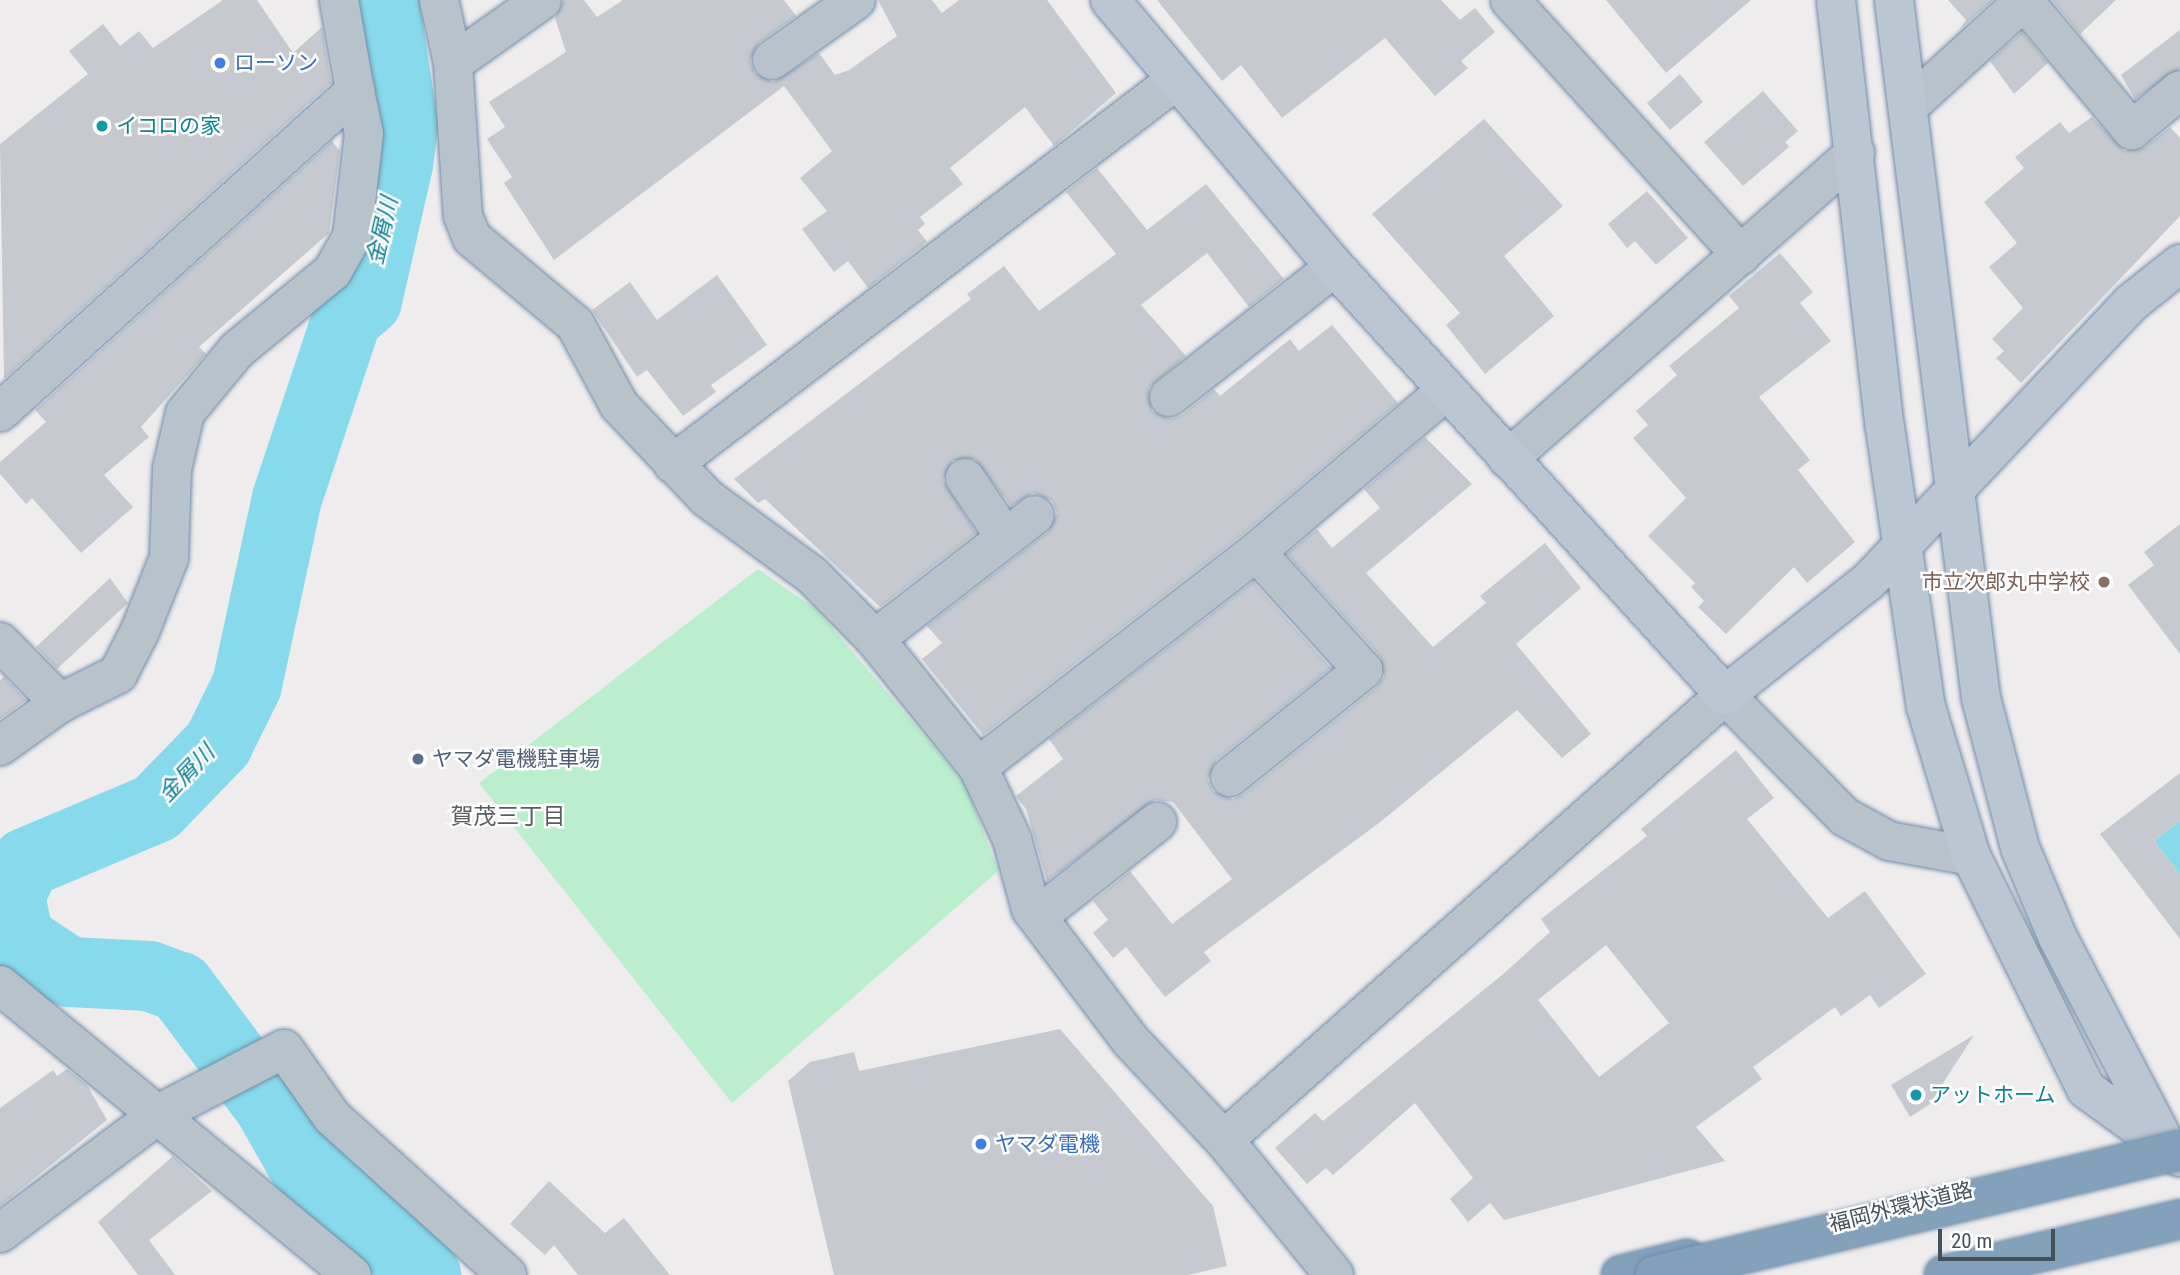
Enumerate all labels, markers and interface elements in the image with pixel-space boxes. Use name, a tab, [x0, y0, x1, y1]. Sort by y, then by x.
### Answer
place label: ローソン	[234, 50, 318, 76]
marker: ローソン	[212, 55, 228, 71]
place label: イコロの家	[116, 113, 221, 139]
marker: イコロの家	[94, 118, 110, 134]
water label: 金屑川	[362, 194, 404, 268]
place label: 市立次郎丸中学校	[1922, 569, 2090, 595]
marker: 市立次郎丸中学校	[2096, 574, 2112, 590]
water label: 金屑川	[153, 740, 221, 808]
place label: ヤマダ電機駐車場	[432, 746, 600, 772]
marker: ヤマダ電機駐車場	[410, 751, 426, 767]
district label: 賀茂三丁目	[451, 803, 565, 831]
place label: アットホーム	[1930, 1082, 2056, 1108]
marker: アットホーム	[1908, 1087, 1924, 1103]
place label: ヤマダ電機	[995, 1131, 1100, 1157]
marker: ヤマダ電機	[973, 1136, 989, 1152]
street label: 福岡外環状道路	[1827, 1177, 1975, 1237]
scale bar	[1942, 1216, 2059, 1260]
text: 20 m	[1951, 1229, 1992, 1253]

